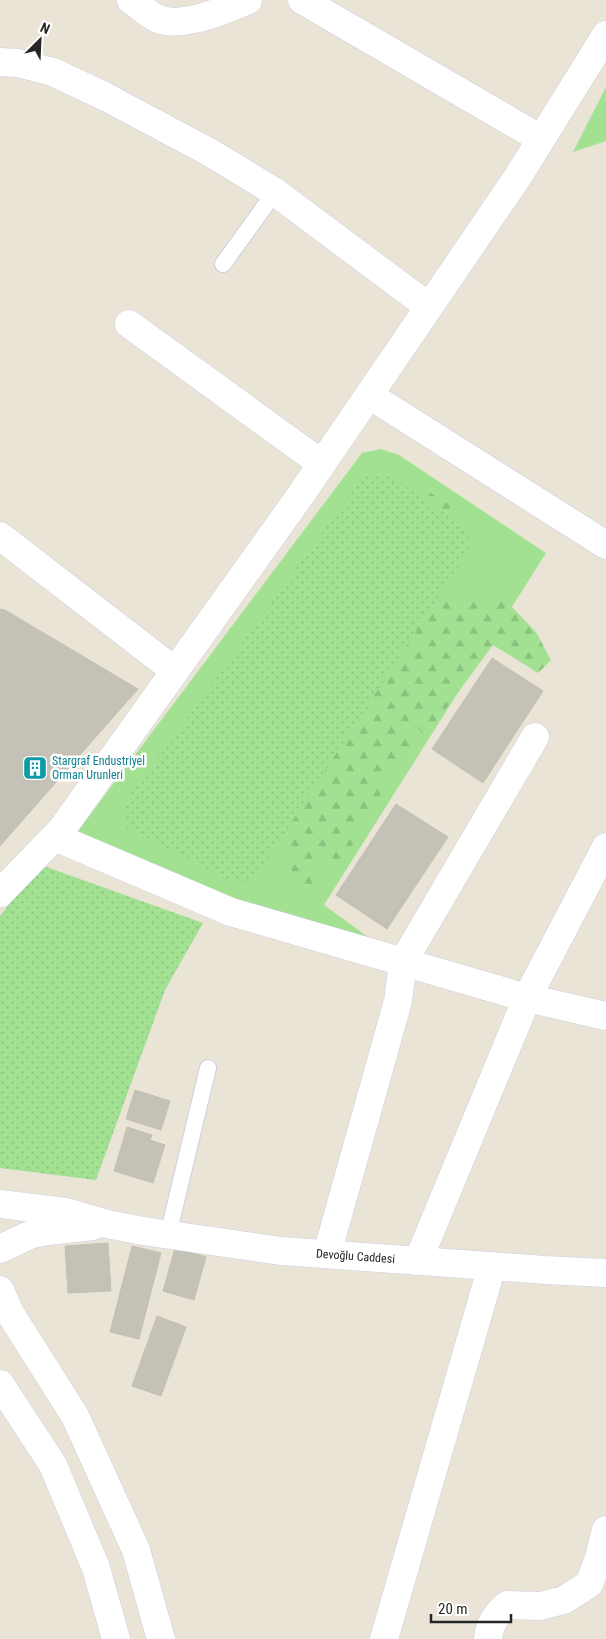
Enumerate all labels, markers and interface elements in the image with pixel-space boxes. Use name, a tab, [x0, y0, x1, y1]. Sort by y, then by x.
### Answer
north arrow	[15, 15, 65, 65]
text: N	[38, 19, 52, 37]
place label: Stargraf Endustriyel Orman Urunleri	[52, 754, 145, 782]
building icon: Stargraf Endustriyel Orman Urunleri	[22, 755, 48, 781]
street label: Devoğlu Caddesi	[316, 1247, 395, 1266]
scale bar	[431, 1592, 511, 1624]
text: 20 m	[438, 1600, 468, 1618]

